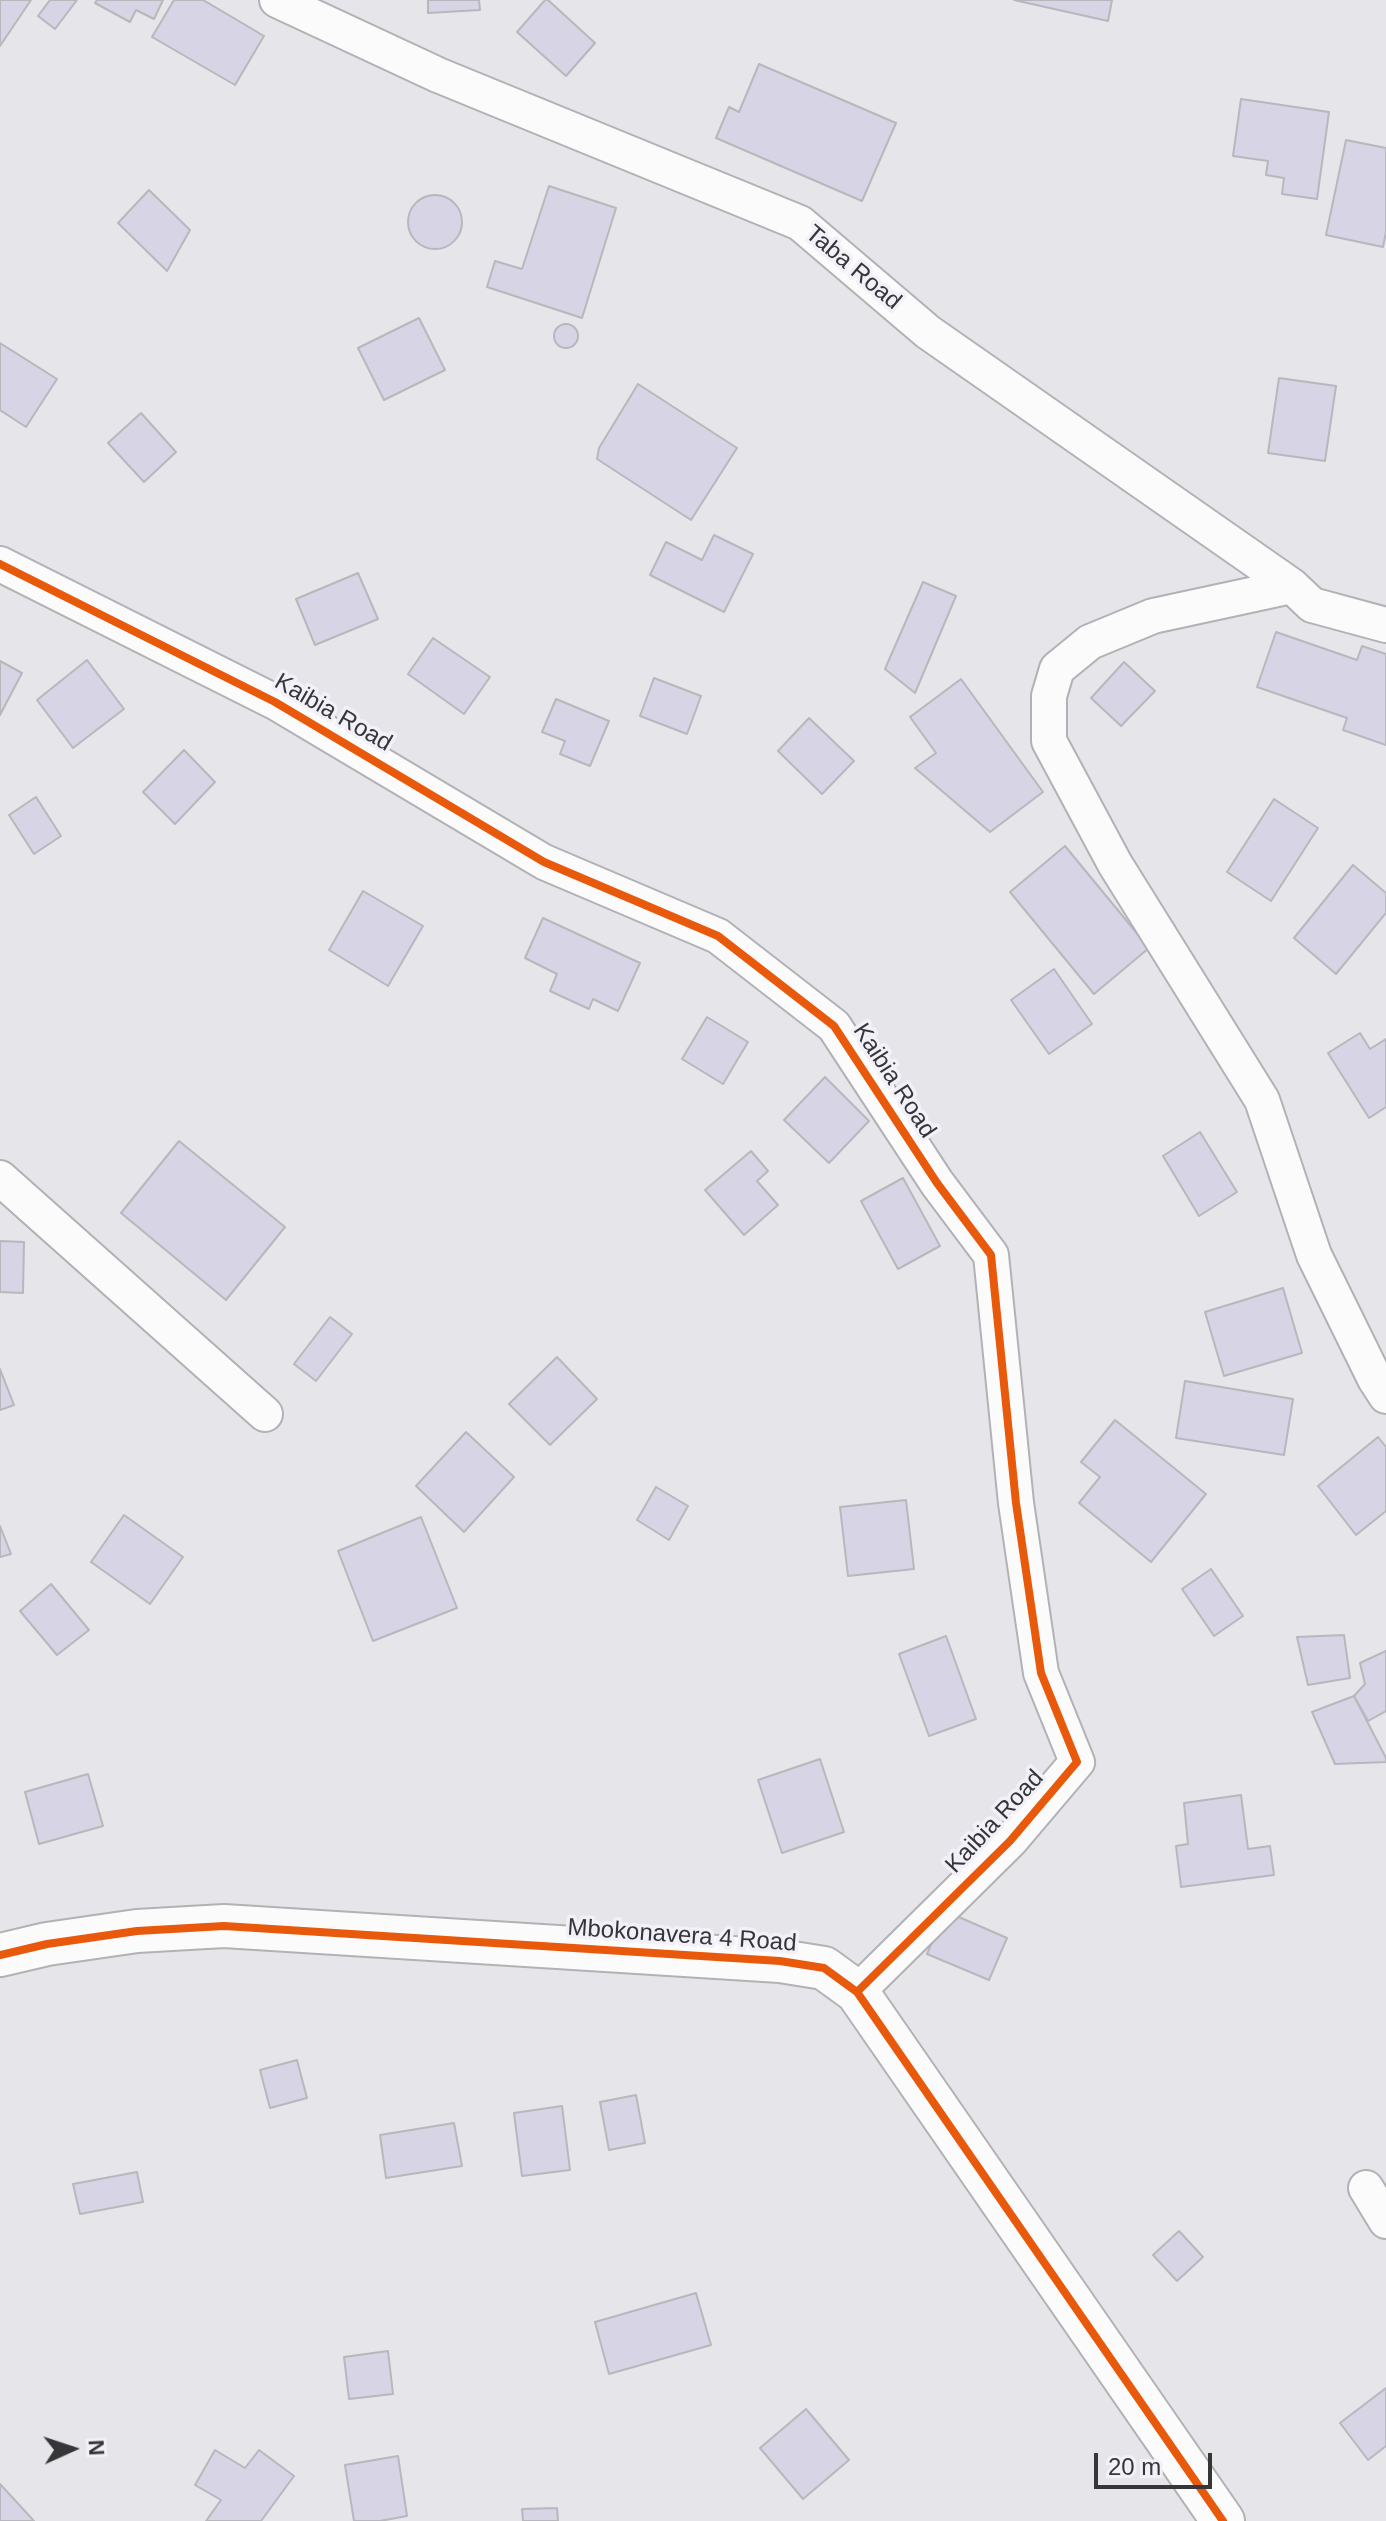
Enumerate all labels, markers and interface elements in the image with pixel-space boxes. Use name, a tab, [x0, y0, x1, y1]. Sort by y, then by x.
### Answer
street label: Taba Road	[799, 220, 907, 316]
street label: Kaibia Road	[269, 668, 397, 758]
street label: Kaibia Road	[846, 1018, 942, 1144]
street label: Kaibia Road	[940, 1764, 1050, 1880]
street label: Mbokonavera 4 Road	[567, 1914, 797, 1958]
north arrow	[32, 2409, 112, 2489]
scale bar	[1098, 2437, 1216, 2487]
text: N	[84, 2439, 109, 2456]
text: 20 m	[1108, 2453, 1161, 2480]

